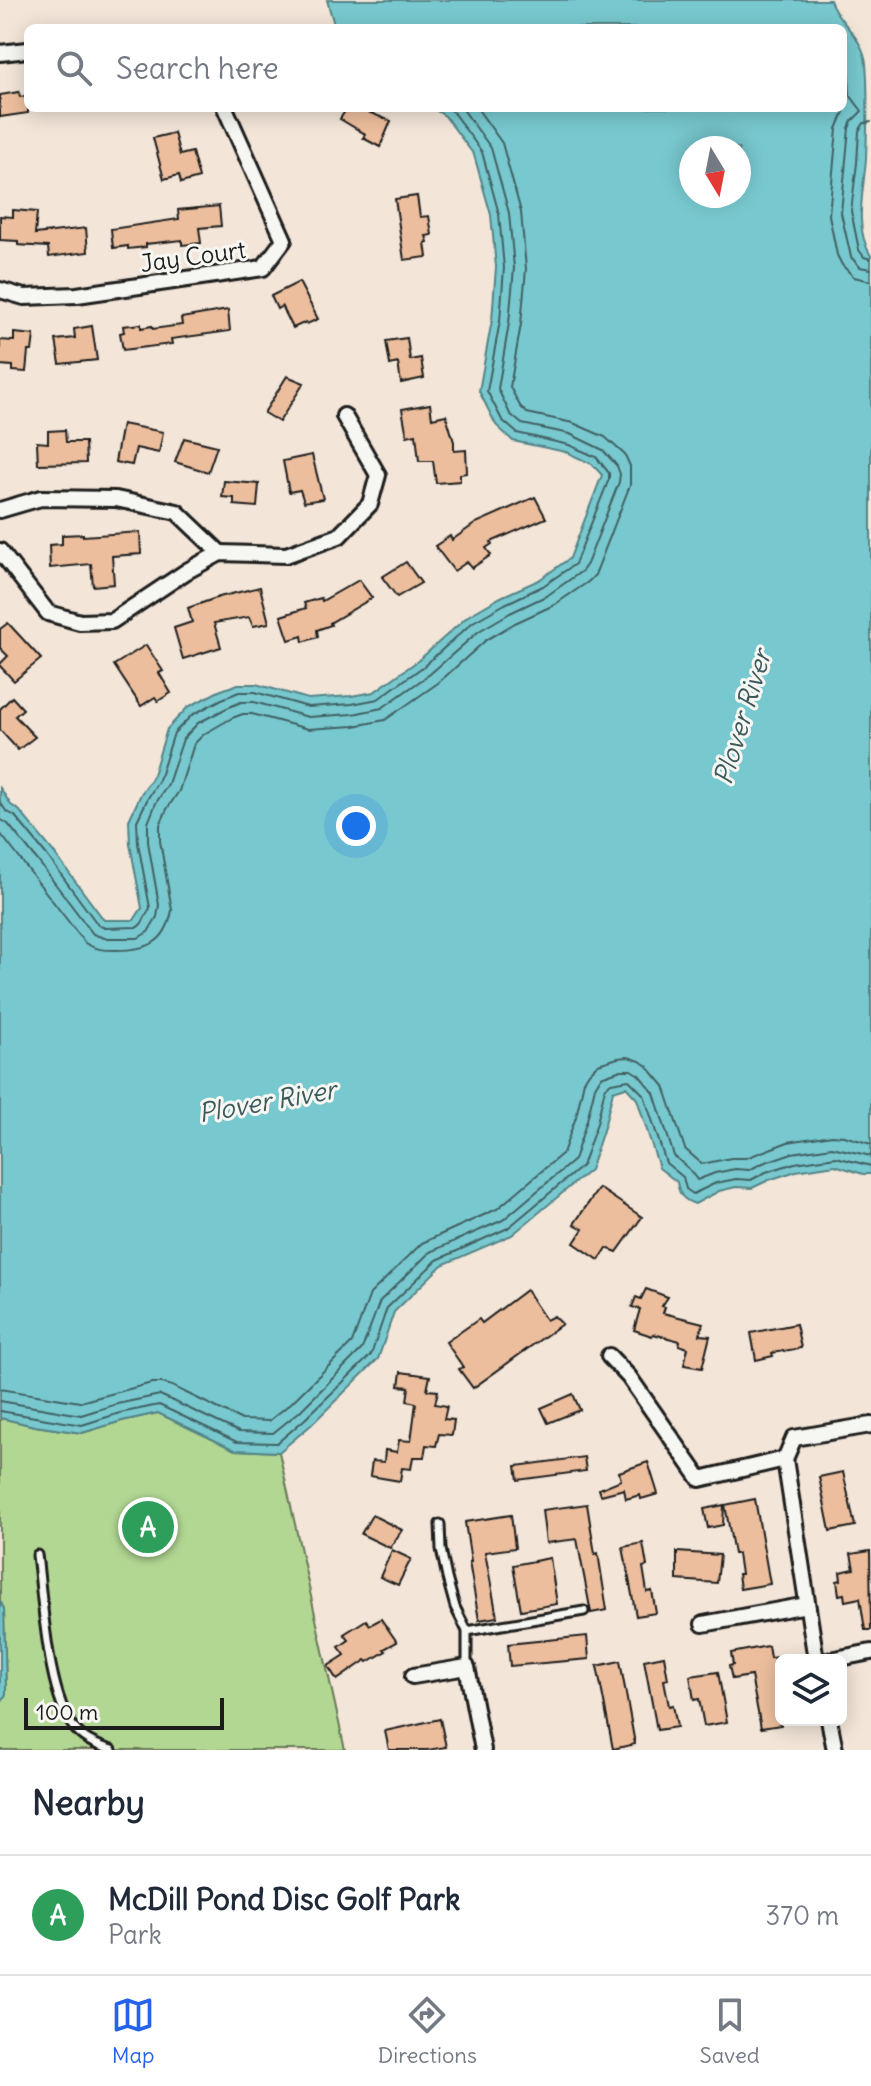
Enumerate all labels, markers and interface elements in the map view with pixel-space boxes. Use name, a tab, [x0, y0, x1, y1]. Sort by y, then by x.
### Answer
search box	[24, 24, 847, 112]
icon: search	[52, 46, 96, 90]
text: Search here	[116, 49, 279, 87]
north arrow	[679, 136, 751, 208]
street label: Jay Court	[138, 234, 248, 278]
water label: Plover River	[706, 642, 779, 788]
your location	[336, 806, 376, 846]
water label: Plover River	[196, 1072, 342, 1129]
pin: A	[122, 1497, 174, 1557]
map controls	[775, 1654, 847, 1726]
button: layers	[775, 1654, 847, 1726]
scale bar	[24, 1694, 224, 1730]
text: 100 m	[36, 1698, 98, 1726]
text: Nearby	[32, 1781, 145, 1824]
text: McDill Pond Disc Golf Park	[108, 1880, 460, 1918]
text: A	[50, 1899, 66, 1932]
text: 370 m	[765, 1899, 839, 1932]
text: Park	[108, 1918, 162, 1951]
tab: Map	[111, 1993, 155, 2069]
tab: Directions	[378, 1993, 477, 2069]
tab: Saved	[699, 1993, 760, 2069]

